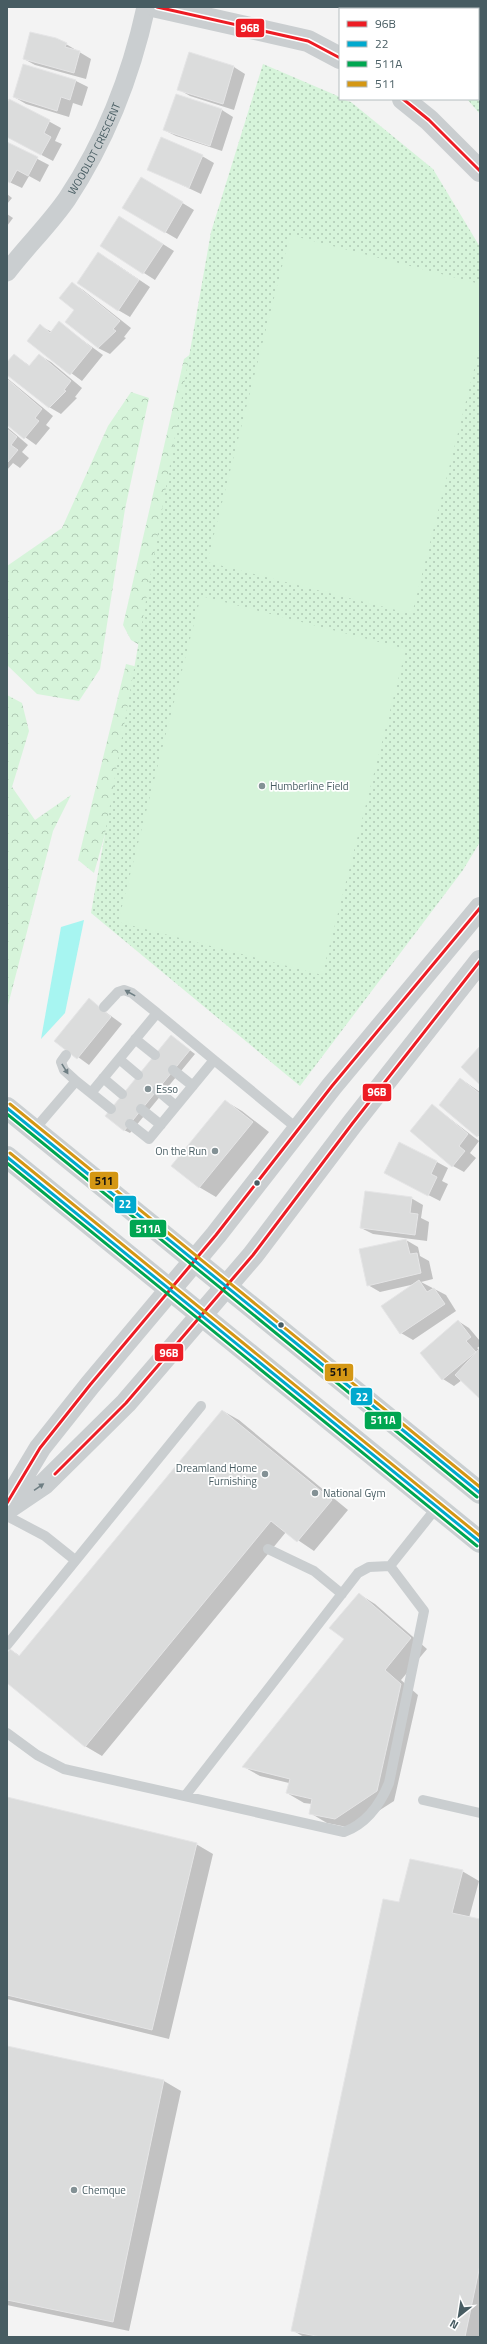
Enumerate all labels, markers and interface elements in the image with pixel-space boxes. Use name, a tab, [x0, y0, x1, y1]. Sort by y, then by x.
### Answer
legend	[339, 8, 479, 100]
text: 96B	[375, 14, 396, 33]
line badge: 96B	[235, 18, 265, 38]
text: 96B	[240, 20, 260, 36]
text: 22	[375, 34, 388, 53]
text: 511A	[375, 54, 402, 73]
text: 511	[375, 74, 395, 93]
street label: WOODLOT CRESCENT	[64, 100, 124, 198]
place label: Humberline Field	[270, 778, 349, 794]
marker: Humberline Field	[257, 781, 267, 791]
one-way arrow	[124, 990, 136, 996]
one-way arrow	[62, 1063, 69, 1075]
place label: Esso	[156, 1081, 178, 1097]
line badge: 96B	[362, 1083, 392, 1102]
marker: Esso	[143, 1084, 153, 1094]
text: 96B	[367, 1084, 387, 1100]
place label: On the Run	[155, 1143, 207, 1159]
marker: On the Run	[210, 1146, 220, 1156]
line badge: 511	[89, 1171, 119, 1190]
text: 511	[95, 1173, 113, 1189]
unlabelled marker	[252, 1178, 262, 1188]
line badge: 22	[114, 1195, 137, 1214]
text: 22	[119, 1196, 131, 1212]
line badge: 511A	[129, 1219, 167, 1238]
text: 511A	[135, 1221, 161, 1237]
unlabelled marker	[276, 1320, 286, 1330]
line badge: 96B	[154, 1343, 184, 1362]
text: 96B	[159, 1345, 179, 1361]
line badge: 511	[324, 1363, 354, 1382]
text: 511	[330, 1364, 348, 1380]
line badge: 22	[350, 1387, 373, 1406]
text: 22	[356, 1389, 368, 1405]
line badge: 511A	[364, 1411, 402, 1430]
text: 511A	[370, 1412, 396, 1428]
place label: Dreamland Home Furnishing	[176, 1460, 257, 1489]
marker: Dreamland Home Furnishing	[260, 1469, 270, 1479]
one-way arrow	[34, 1484, 45, 1491]
place label: National Gym	[323, 1485, 386, 1501]
marker: National Gym	[310, 1488, 320, 1498]
place label: Chemque	[82, 2182, 126, 2198]
marker: Chemque	[69, 2185, 79, 2195]
north arrow	[439, 2296, 479, 2336]
text: N	[447, 2316, 461, 2333]

